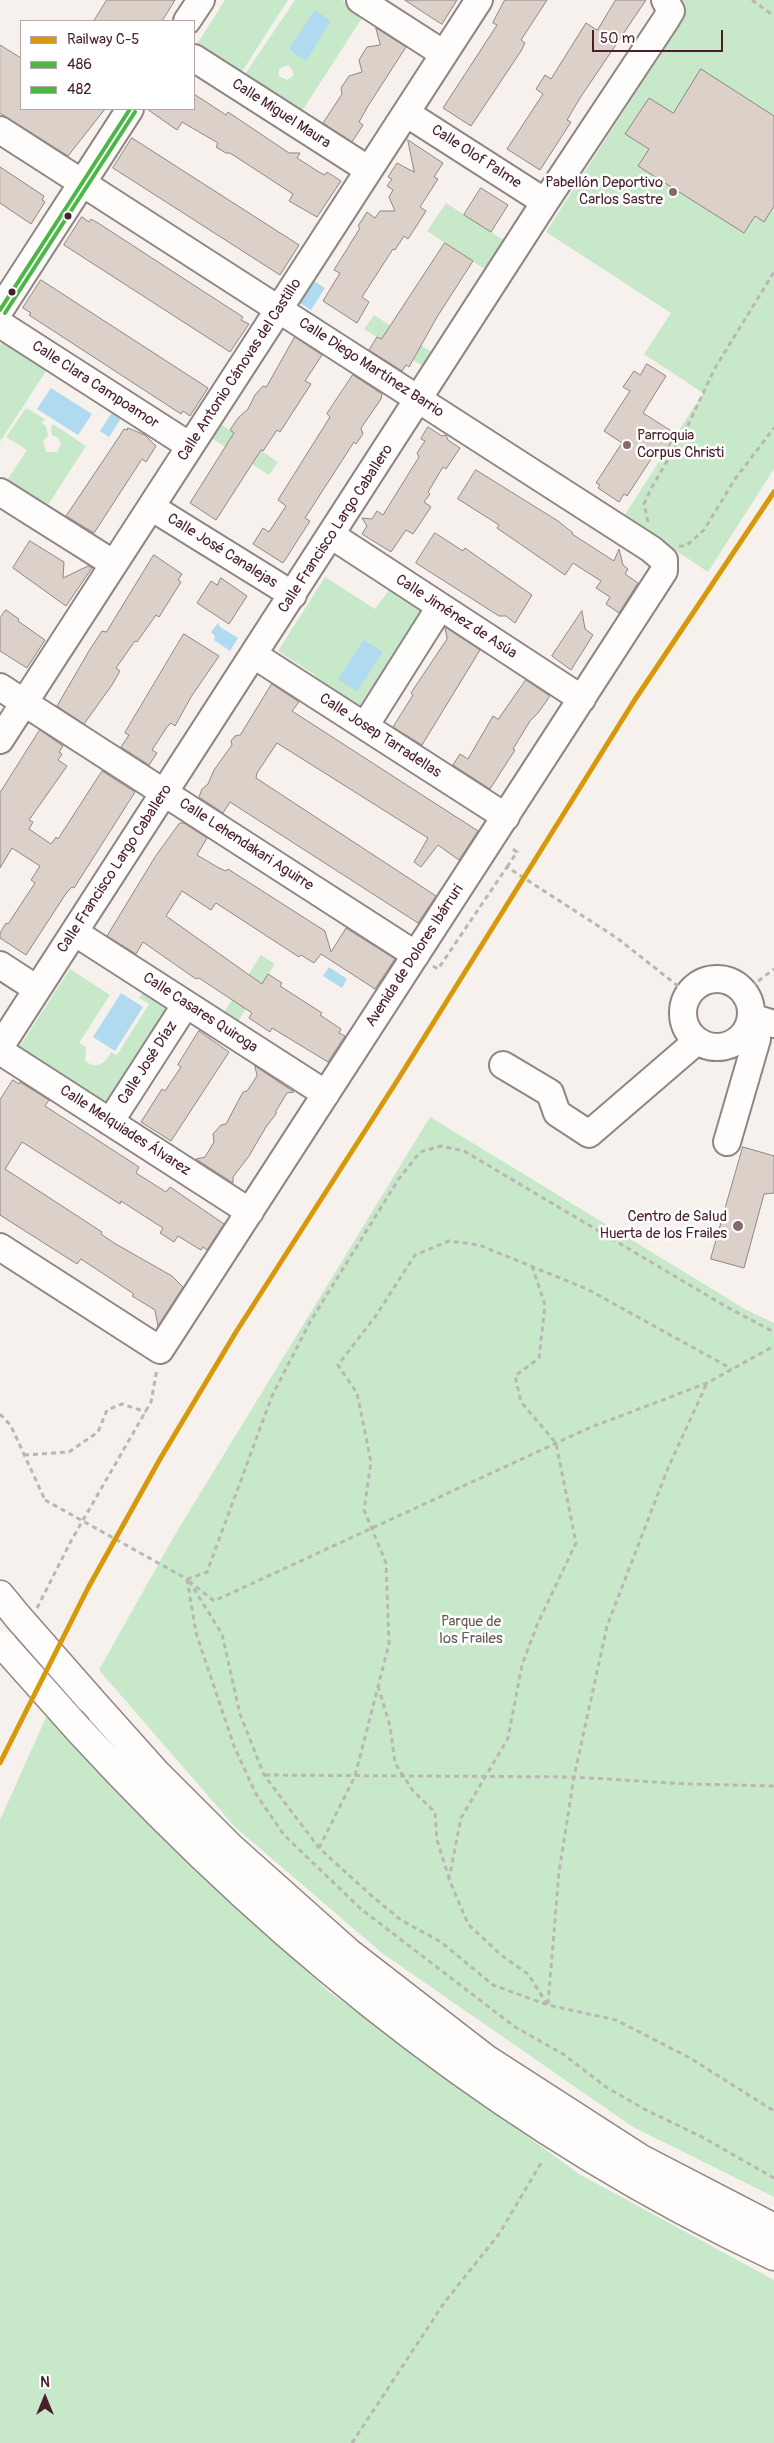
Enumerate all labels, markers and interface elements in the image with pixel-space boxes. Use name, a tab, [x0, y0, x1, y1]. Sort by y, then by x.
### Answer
legend	[20, 20, 195, 110]
scale bar	[594, 20, 725, 52]
text: 50 m	[600, 29, 635, 48]
text: Railway C-5	[67, 30, 139, 49]
text: 486	[67, 55, 92, 74]
street label: Calle Miguel Maura	[228, 75, 334, 153]
text: 482	[67, 80, 92, 99]
street label: Calle Olof Palme	[428, 121, 524, 193]
place label: Pabellón Deportivo Carlos Sastre	[545, 174, 663, 209]
marker: Pabellón Deportivo Carlos Sastre	[667, 186, 679, 198]
unlabelled marker	[63, 211, 73, 221]
street label: Calle Antonio Cánovas del Castillo	[174, 275, 306, 465]
unlabelled marker	[7, 287, 17, 297]
street label: Calle Diego Martínez Barrio	[295, 314, 447, 422]
street label: Calle Clara Campoamor	[28, 337, 162, 433]
place label: Parroquia Corpus Christi	[637, 427, 724, 462]
marker: Parroquia Corpus Christi	[621, 439, 633, 451]
street label: Calle Francisco Largo Caballero	[275, 441, 397, 617]
street label: Calle José Canalejas	[164, 510, 280, 592]
street label: Calle Jiménez de Asúa	[392, 571, 520, 663]
street label: Calle Josep Tarradellas	[316, 690, 444, 782]
street label: Calle Francisco Largo Caballero	[54, 781, 176, 957]
street label: Calle Lehendakari Aguirre	[175, 795, 317, 895]
street label: Avenida de Dolores Ibárruri	[362, 882, 468, 1030]
street label: Calle Casares Quiroga	[139, 969, 261, 1057]
street label: Calle José Díaz	[114, 1018, 182, 1108]
street label: Calle Melquiades Álvarez	[56, 1082, 194, 1180]
place label: Centro de Salud Huerta de los Frailes	[600, 1208, 727, 1243]
marker: Centro de Salud Huerta de los Frailes	[731, 1219, 745, 1233]
park label: Parque de los Frailes	[439, 1613, 503, 1648]
north arrow	[20, 2373, 70, 2423]
text: N	[40, 2374, 50, 2391]

